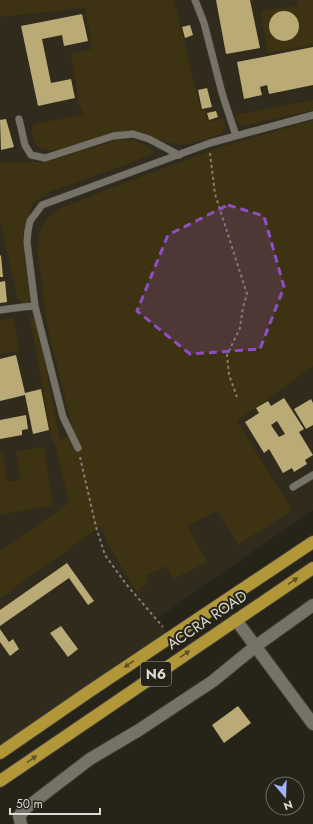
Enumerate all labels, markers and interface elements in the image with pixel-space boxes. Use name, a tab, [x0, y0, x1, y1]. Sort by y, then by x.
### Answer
one-way arrow	[288, 577, 298, 585]
street label: ACCRA ROAD	[162, 585, 252, 655]
one-way arrow	[180, 650, 191, 658]
one-way arrow	[123, 661, 135, 668]
road number: N6	[141, 662, 171, 686]
one-way arrow	[27, 755, 37, 763]
north arrow	[265, 776, 305, 816]
scale bar	[10, 790, 100, 816]
text: 50 m	[16, 795, 43, 813]
text: N	[282, 796, 295, 814]

